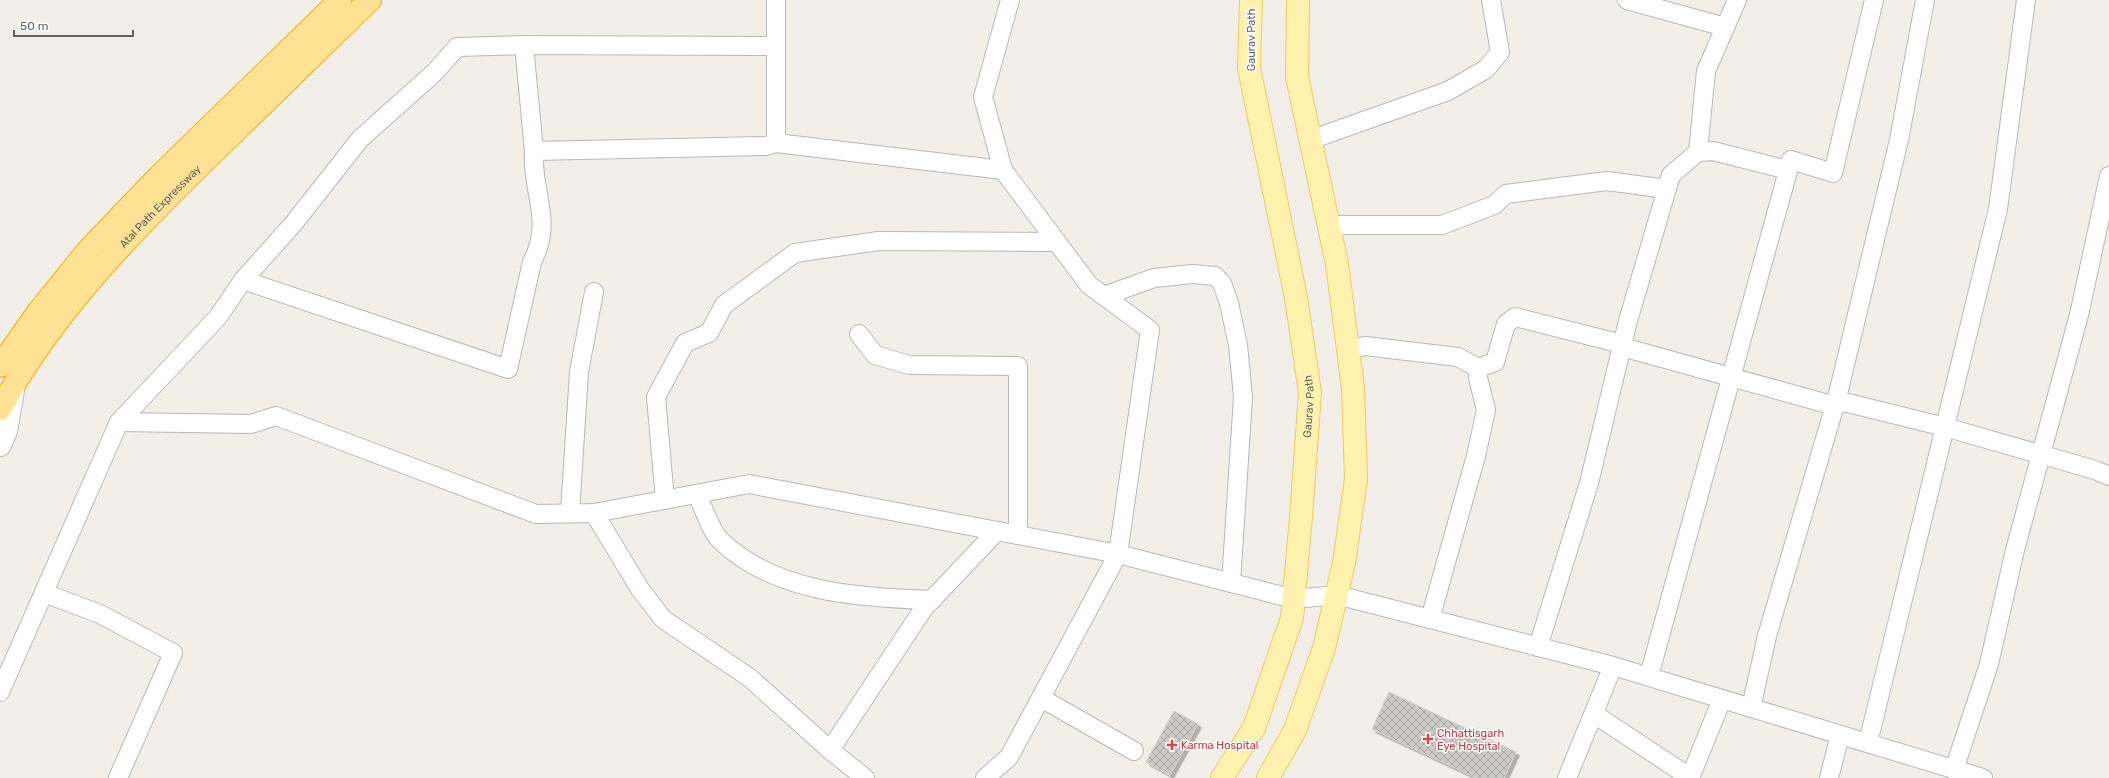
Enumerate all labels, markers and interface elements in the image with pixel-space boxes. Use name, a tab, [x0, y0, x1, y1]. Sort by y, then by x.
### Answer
street label: Gaurav Path	[1245, 9, 1258, 71]
scale bar	[14, 12, 133, 38]
text: 50 m	[20, 19, 48, 33]
street label: Atal Path Expressway	[117, 163, 204, 251]
street label: Gaurav Path	[1301, 374, 1317, 438]
place label: Chhattisgarh Eye Hospital	[1437, 727, 1504, 753]
marker: Chhattisgarh Eye Hospital	[1422, 733, 1434, 745]
marker: Karma Hospital	[1166, 739, 1178, 751]
place label: Karma Hospital	[1181, 739, 1258, 752]

